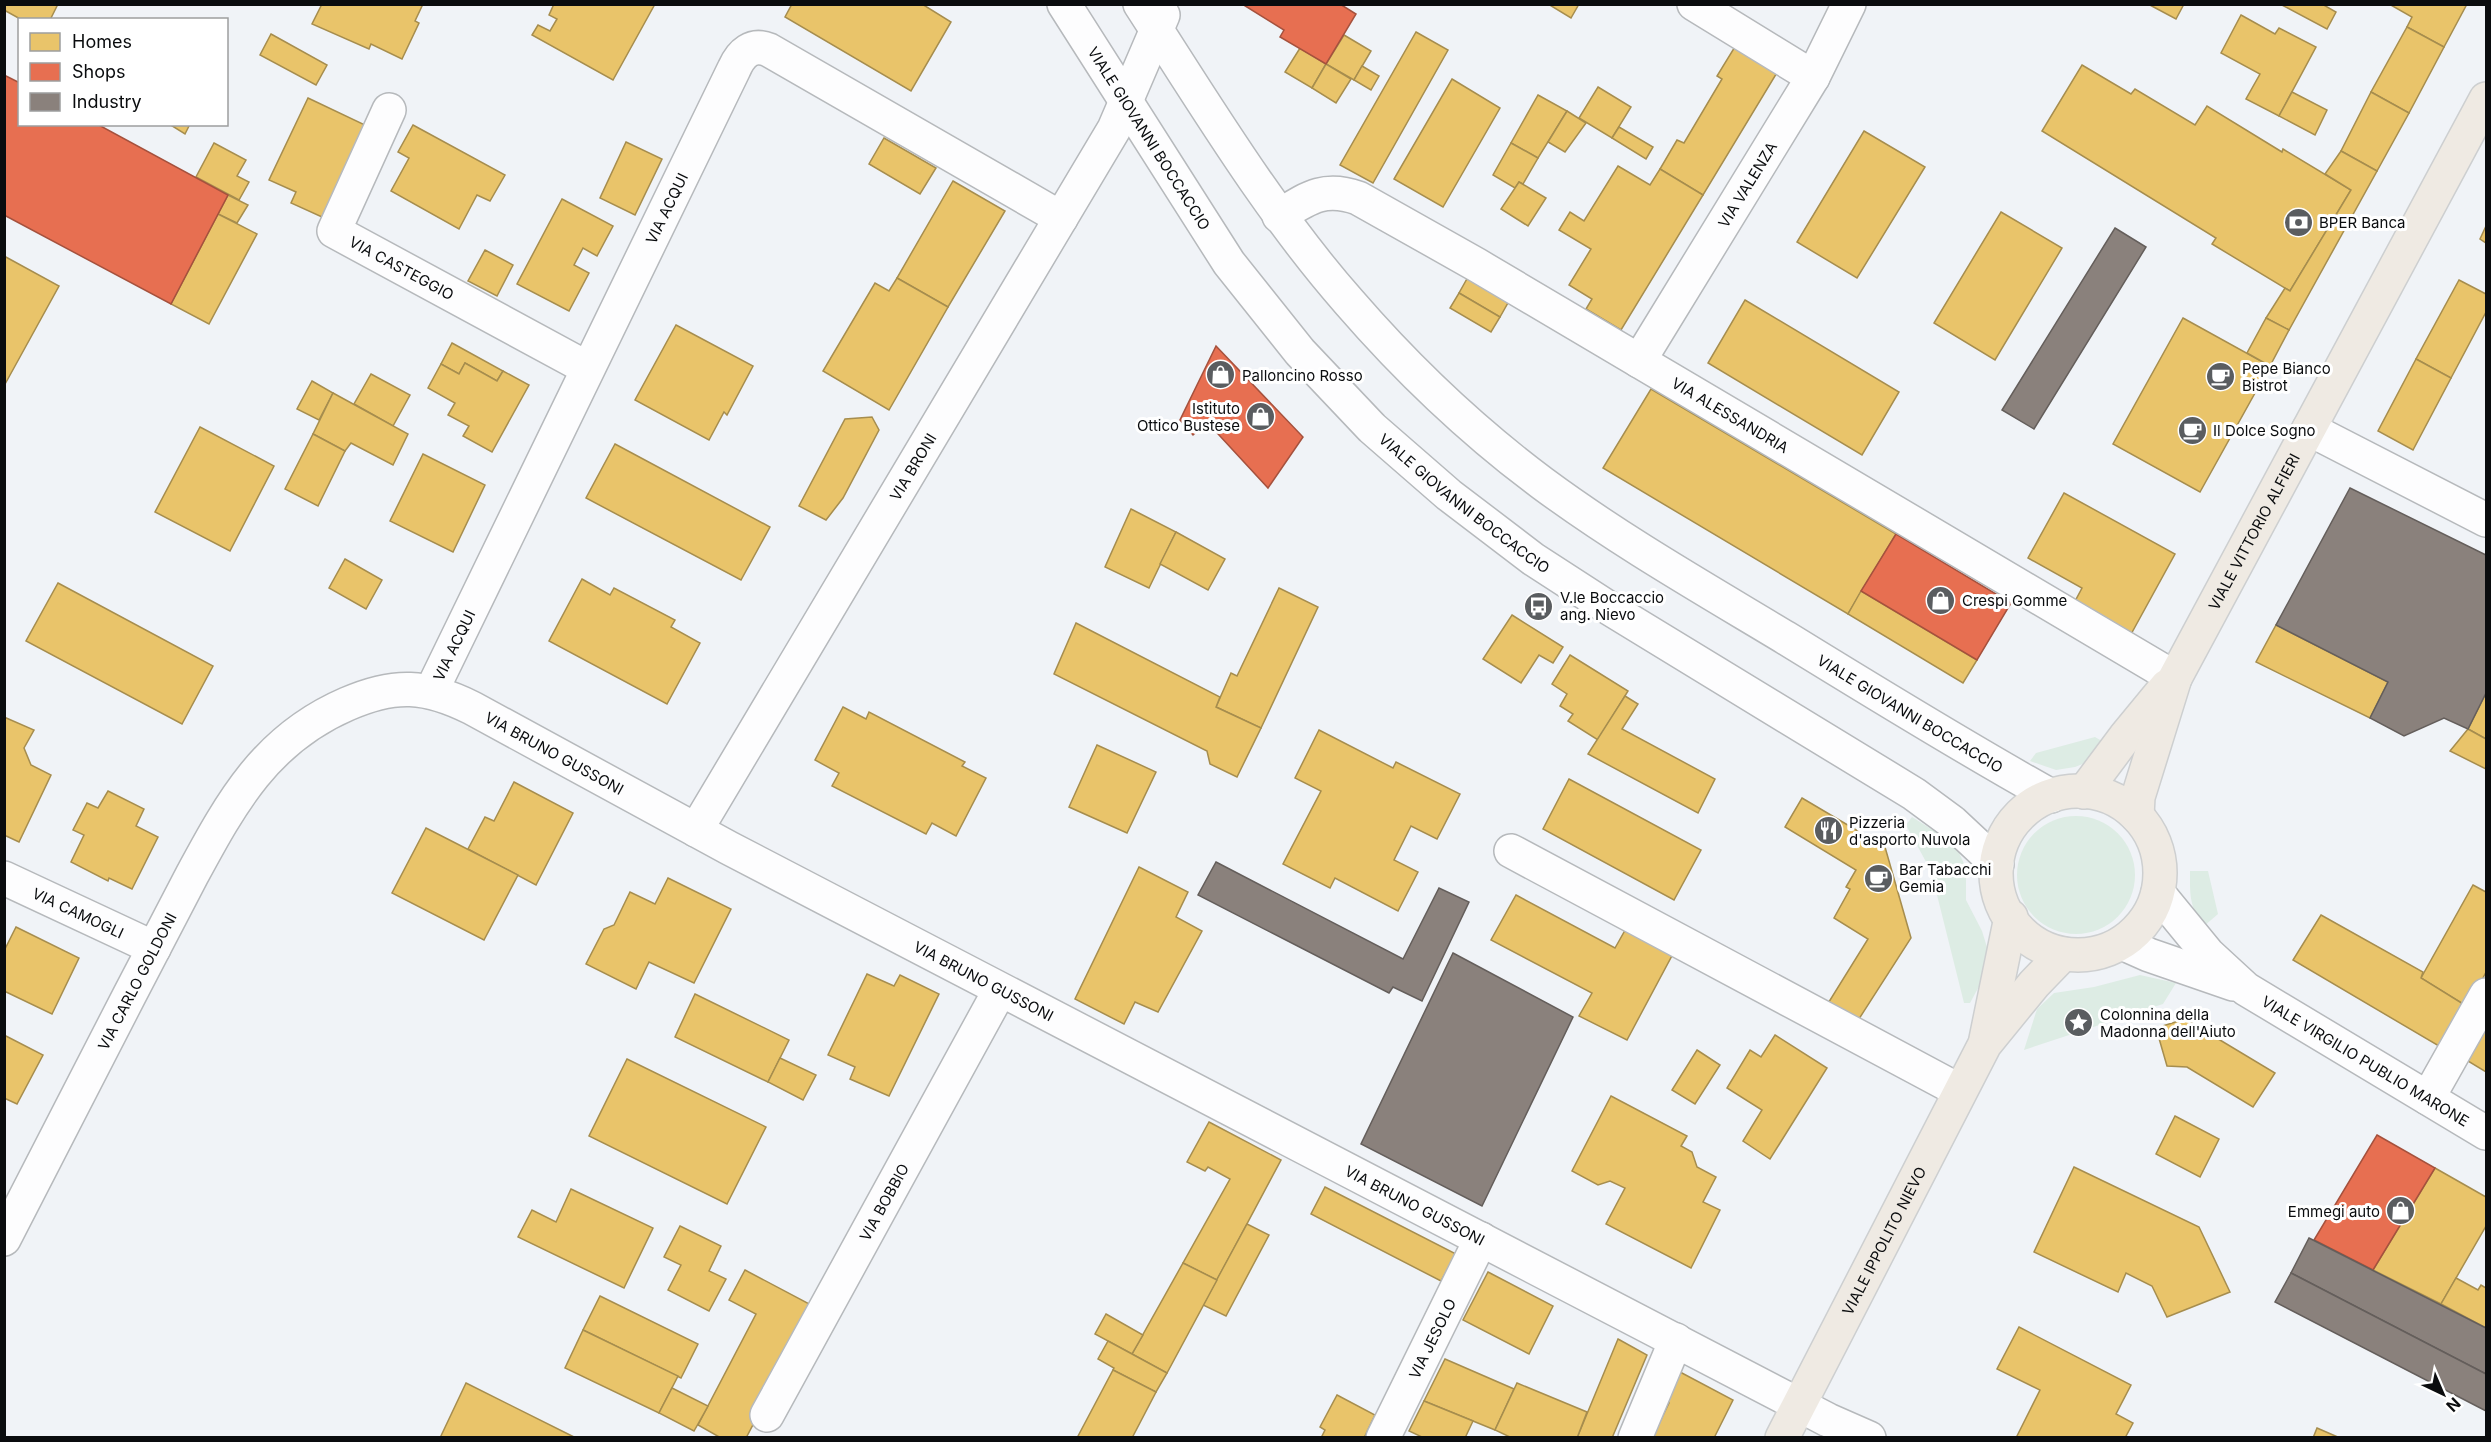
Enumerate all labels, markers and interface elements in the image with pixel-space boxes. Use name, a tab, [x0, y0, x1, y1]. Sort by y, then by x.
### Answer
legend	[18, 18, 228, 126]
text: Homes	[72, 31, 132, 52]
street label: VIALE GIOVANNI BOCCACCIO	[1084, 43, 1215, 233]
text: Shops	[72, 61, 126, 82]
text: Industry	[72, 91, 142, 112]
street label: VIA VALENZA	[1714, 138, 1781, 231]
street label: VIA ACQUI	[641, 170, 692, 247]
bank icon: BPER Banca	[2282, 206, 2314, 238]
place label: BPER Banca	[2319, 213, 2406, 232]
street label: VIA CASTEGGIO	[346, 232, 457, 304]
shop icon: Palloncino Rosso	[1205, 359, 1237, 391]
place label: Pepe Bianco Bistrot	[2242, 359, 2331, 395]
cafe icon: Pepe Bianco Bistrot	[2205, 361, 2237, 393]
place label: Palloncino Rosso	[1242, 366, 1363, 385]
street label: VIA ALESSANDRIA	[1668, 373, 1792, 457]
place label: Istituto Ottico Bustese	[1137, 399, 1240, 435]
shop icon: Istituto Ottico Bustese	[1245, 401, 1277, 433]
cafe icon: Il Dolce Sogno	[2176, 414, 2208, 446]
place label: Il Dolce Sogno	[2213, 421, 2316, 440]
street label: VIA BRONI	[885, 429, 940, 504]
street label: VIALE GIOVANNI BOCCACCIO	[1375, 429, 1554, 577]
street label: VIALE VITTORIO ALFIERI	[2204, 450, 2304, 613]
shop icon: Crespi Gomme	[1925, 584, 1957, 616]
place label: V.le Boccaccio ang. Nievo	[1560, 588, 1664, 624]
bus stop icon: V.le Boccaccio ang. Nievo	[1523, 590, 1555, 622]
place label: Crespi Gomme	[1962, 591, 2067, 610]
street label: VIA ACQUI	[428, 607, 479, 684]
street label: VIALE GIOVANNI BOCCACCIO	[1814, 650, 2007, 776]
street label: VIA BRUNO GUSSONI	[482, 708, 627, 798]
place label: Pizzeria d'asporto Nuvola	[1849, 813, 1970, 849]
restaurant icon: Pizzeria d'asporto Nuvola	[1812, 815, 1844, 847]
place label: Bar Tabacchi Gemia	[1899, 860, 1992, 896]
cafe icon: Bar Tabacchi Gemia	[1862, 862, 1894, 894]
street label: VIA CAMOGLI	[30, 883, 127, 942]
street label: VIA CARLO GOLDONI	[93, 909, 180, 1053]
street label: VIA BRUNO GUSSONI	[911, 936, 1057, 1025]
street label: VIALE VIRGILIO PUBLIO MARONE	[2259, 991, 2473, 1130]
place label: Colonnina della Madonna dell'Aiuto	[2100, 1005, 2236, 1041]
place icon: Colonnina della Madonna dell'Aiuto	[2063, 1007, 2095, 1039]
street label: VIA BOBBIO	[855, 1160, 913, 1244]
street label: VIA BRUNO GUSSONI	[1342, 1161, 1488, 1249]
street label: VIALE IPPOLITO NIEVO	[1838, 1163, 1930, 1318]
shop icon: Emmegi auto	[2385, 1195, 2417, 1227]
place label: Emmegi auto	[2288, 1202, 2380, 1221]
street label: VIA JESOLO	[1404, 1295, 1460, 1382]
north arrow	[2413, 1364, 2473, 1424]
text: N	[2442, 1393, 2465, 1416]

